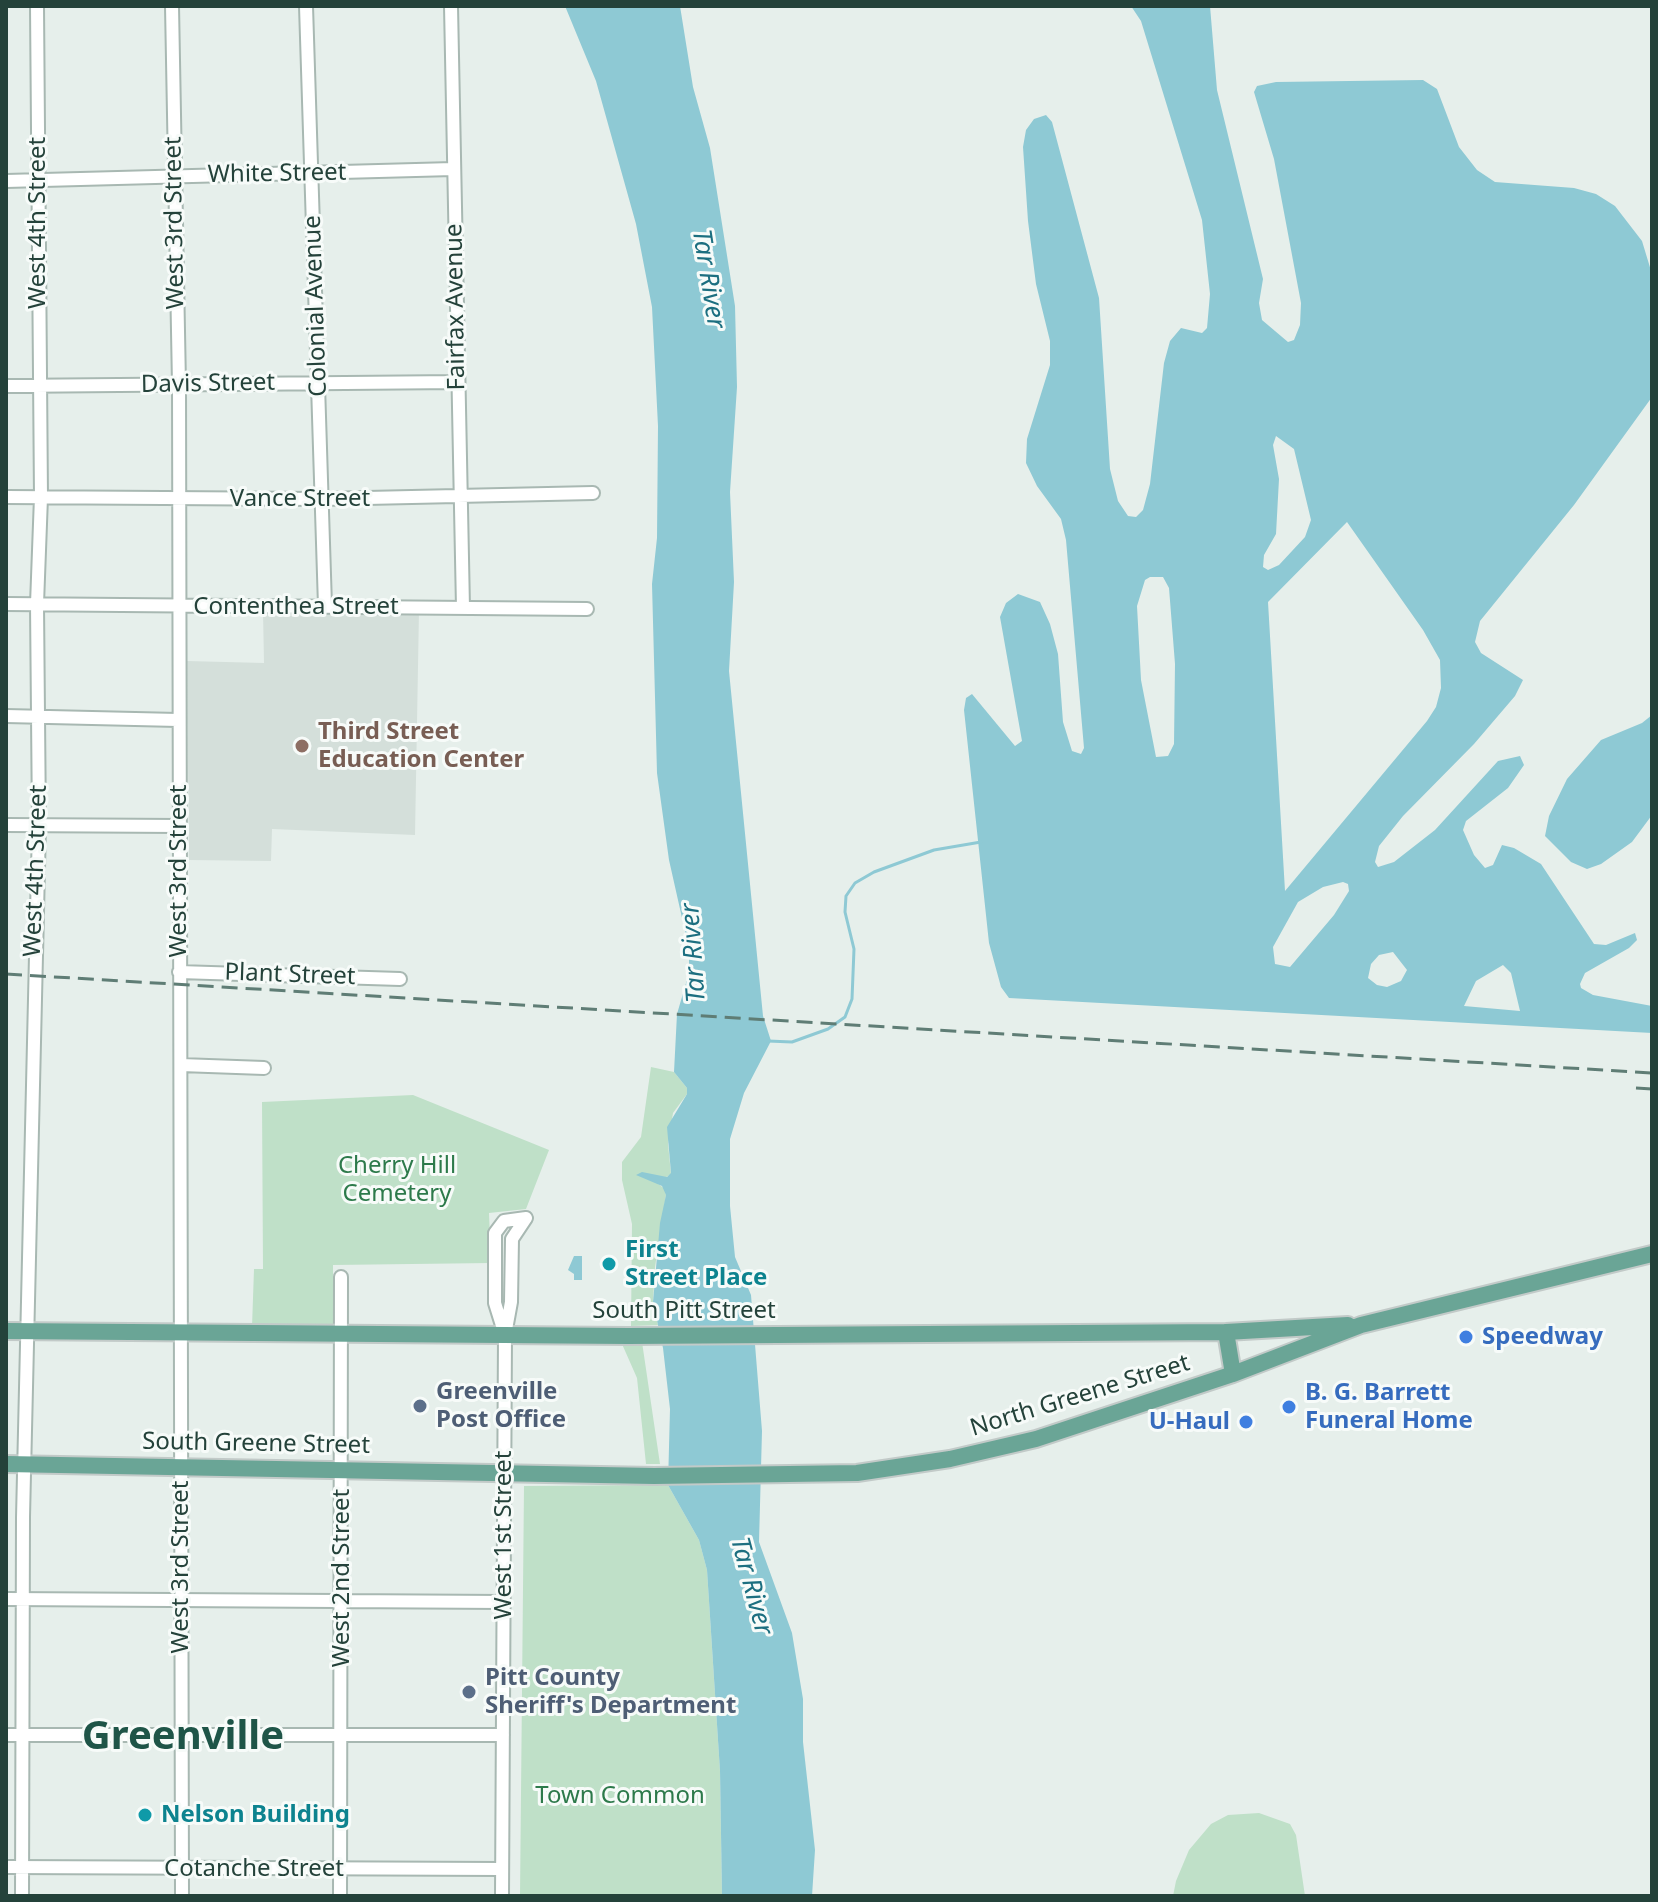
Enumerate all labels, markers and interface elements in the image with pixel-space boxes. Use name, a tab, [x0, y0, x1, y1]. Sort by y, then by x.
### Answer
street label: West 3rd Street	[159, 136, 191, 310]
street label: West 4th Street	[24, 137, 52, 309]
street label: White Street	[207, 158, 347, 190]
street label: Colonial Avenue	[298, 215, 334, 397]
street label: Fairfax Avenue	[440, 223, 472, 391]
water label: Tar River	[685, 227, 731, 331]
street label: Davis Street	[141, 368, 275, 400]
street label: Vance Street	[230, 485, 370, 513]
street label: Contenthea Street	[193, 593, 399, 621]
place label: Third Street Education Center	[318, 718, 524, 774]
marker: Third Street Education Center	[293, 737, 311, 755]
street label: West 4th Street	[19, 784, 53, 958]
street label: West 3rd Street	[165, 785, 193, 957]
water label: Tar River	[675, 902, 713, 1004]
street label: Plant Street	[224, 958, 356, 992]
park label: Cherry Hill Cemetery	[338, 1152, 456, 1208]
place label: First Street Place	[625, 1236, 767, 1292]
marker: First Street Place	[600, 1255, 618, 1273]
street label: South Pitt Street	[592, 1297, 776, 1325]
place label: Speedway	[1482, 1323, 1603, 1351]
marker: Speedway	[1457, 1328, 1475, 1346]
street label: North Greene Street	[967, 1349, 1193, 1443]
place label: Greenville Post Office	[436, 1378, 566, 1434]
place label: B. G. Barrett Funeral Home	[1305, 1379, 1473, 1435]
marker: Greenville Post Office	[411, 1397, 429, 1415]
marker: B. G. Barrett Funeral Home	[1280, 1398, 1298, 1416]
place label: U-Haul	[1149, 1408, 1230, 1436]
marker: U-Haul	[1237, 1413, 1255, 1431]
street label: South Greene Street	[142, 1428, 370, 1460]
street label: West 1st Street	[490, 1451, 518, 1619]
street label: West 3rd Street	[167, 1481, 195, 1653]
street label: West 2nd Street	[328, 1489, 356, 1667]
water label: Tar River	[723, 1534, 779, 1638]
place label: Pitt County Sheriff's Department	[485, 1664, 736, 1720]
marker: Pitt County Sheriff's Department	[460, 1683, 478, 1701]
district label: Greenville	[82, 1714, 284, 1762]
park label: Town Common	[535, 1782, 705, 1810]
place label: Nelson Building	[161, 1801, 350, 1829]
marker: Nelson Building	[136, 1806, 154, 1824]
street label: Cotanche Street	[164, 1855, 344, 1883]

